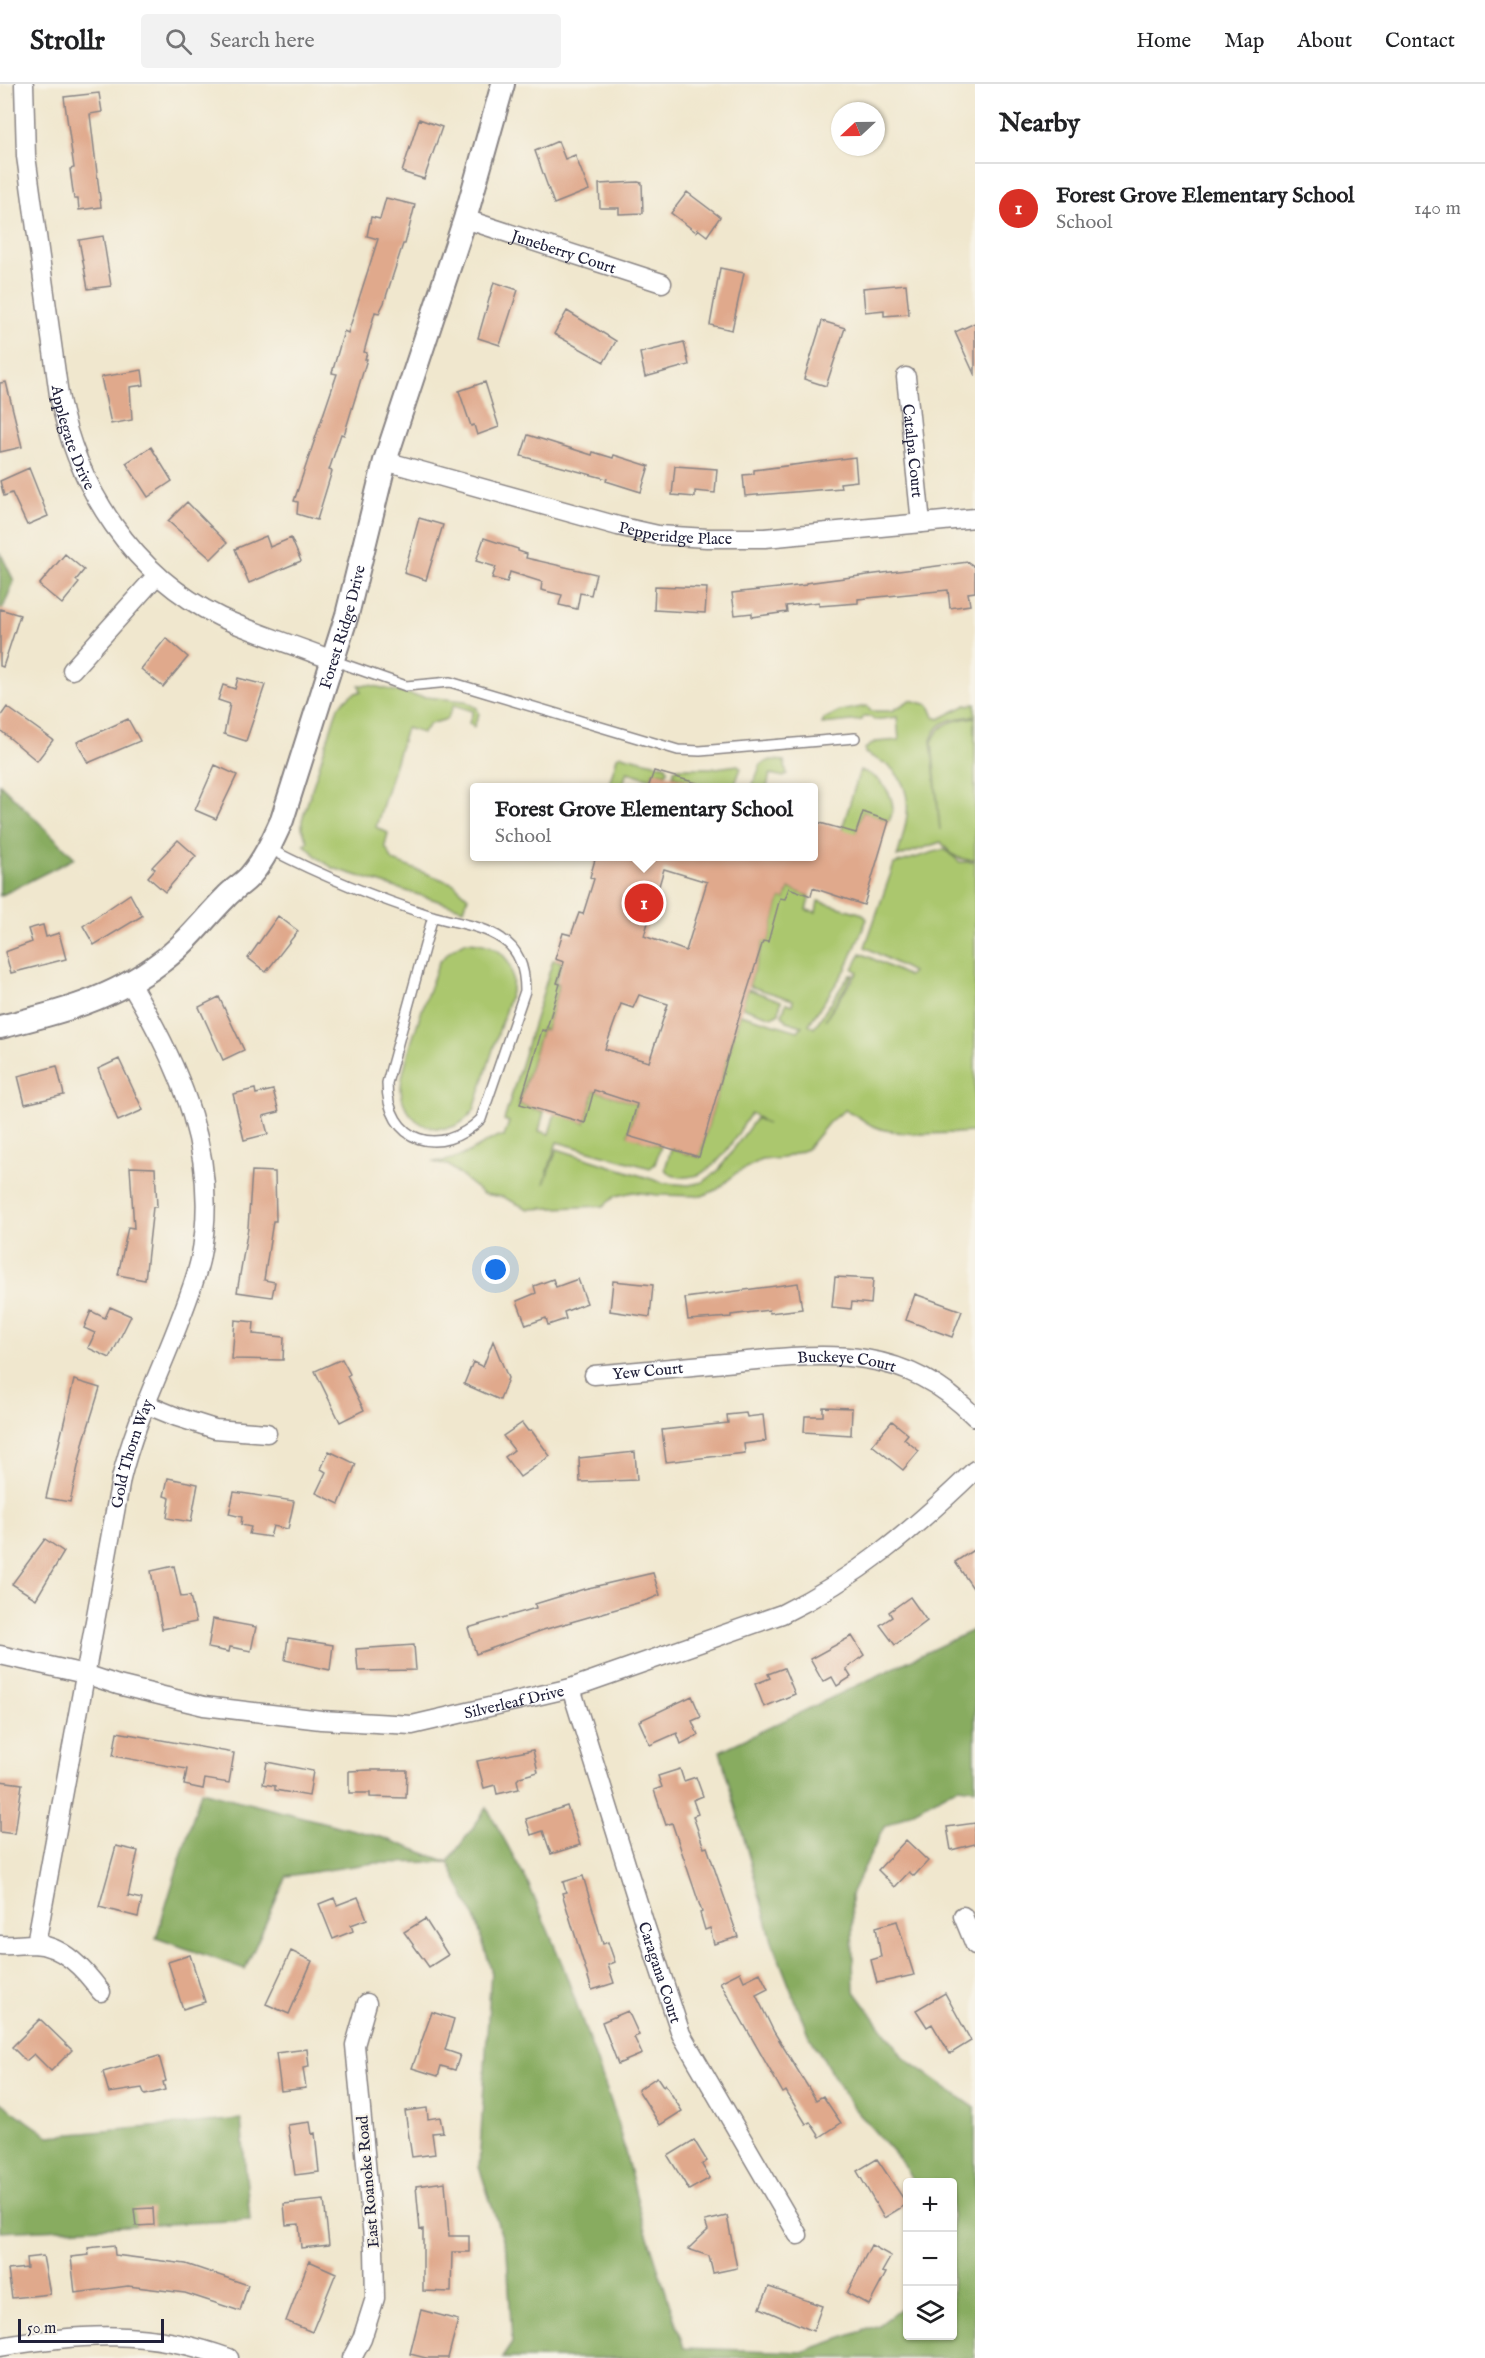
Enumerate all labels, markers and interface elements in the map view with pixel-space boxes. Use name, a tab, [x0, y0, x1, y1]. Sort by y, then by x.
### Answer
search box	[141, 14, 561, 68]
text: Strollr	[30, 24, 105, 59]
icon: search	[162, 25, 195, 58]
text: Search here	[210, 27, 315, 55]
text: Home	[1136, 28, 1191, 55]
text: Map	[1224, 28, 1264, 55]
text: About	[1297, 28, 1352, 55]
text: Contact	[1385, 28, 1455, 55]
north arrow	[831, 102, 885, 156]
text: Nearby	[999, 107, 1080, 140]
text: Forest Grove Elementary School	[1056, 182, 1354, 210]
text: 1	[1015, 196, 1022, 221]
text: 140 m	[1414, 196, 1461, 221]
text: School	[1056, 210, 1112, 235]
street label: Juneberry Court	[506, 226, 619, 280]
street label: Applegate Drive	[46, 383, 99, 494]
street label: Catalpa Court	[897, 403, 926, 499]
street label: Pepperidge Place	[616, 518, 732, 550]
street label: Forest Ridge Drive	[316, 563, 371, 692]
popup	[470, 783, 818, 861]
text: Forest Grove Elementary School	[495, 796, 793, 824]
text: School	[495, 824, 551, 849]
pin: 1	[624, 880, 664, 926]
your location	[481, 1255, 510, 1284]
street label: Buckeye Court	[797, 1348, 899, 1378]
street label: Yew Court	[612, 1359, 685, 1385]
street label: Gold Thorn Way	[108, 1396, 159, 1510]
street label: Silverleaf Drive	[462, 1682, 566, 1725]
street label: Caragana Court	[633, 1920, 685, 2026]
street label: East Roanoke Road	[353, 2114, 385, 2249]
map controls	[903, 2178, 957, 2340]
button: +	[903, 2178, 957, 2232]
button: −	[903, 2232, 957, 2286]
button: layers	[903, 2286, 957, 2340]
scale bar	[18, 2316, 164, 2344]
text: 50 m	[27, 2319, 56, 2339]

